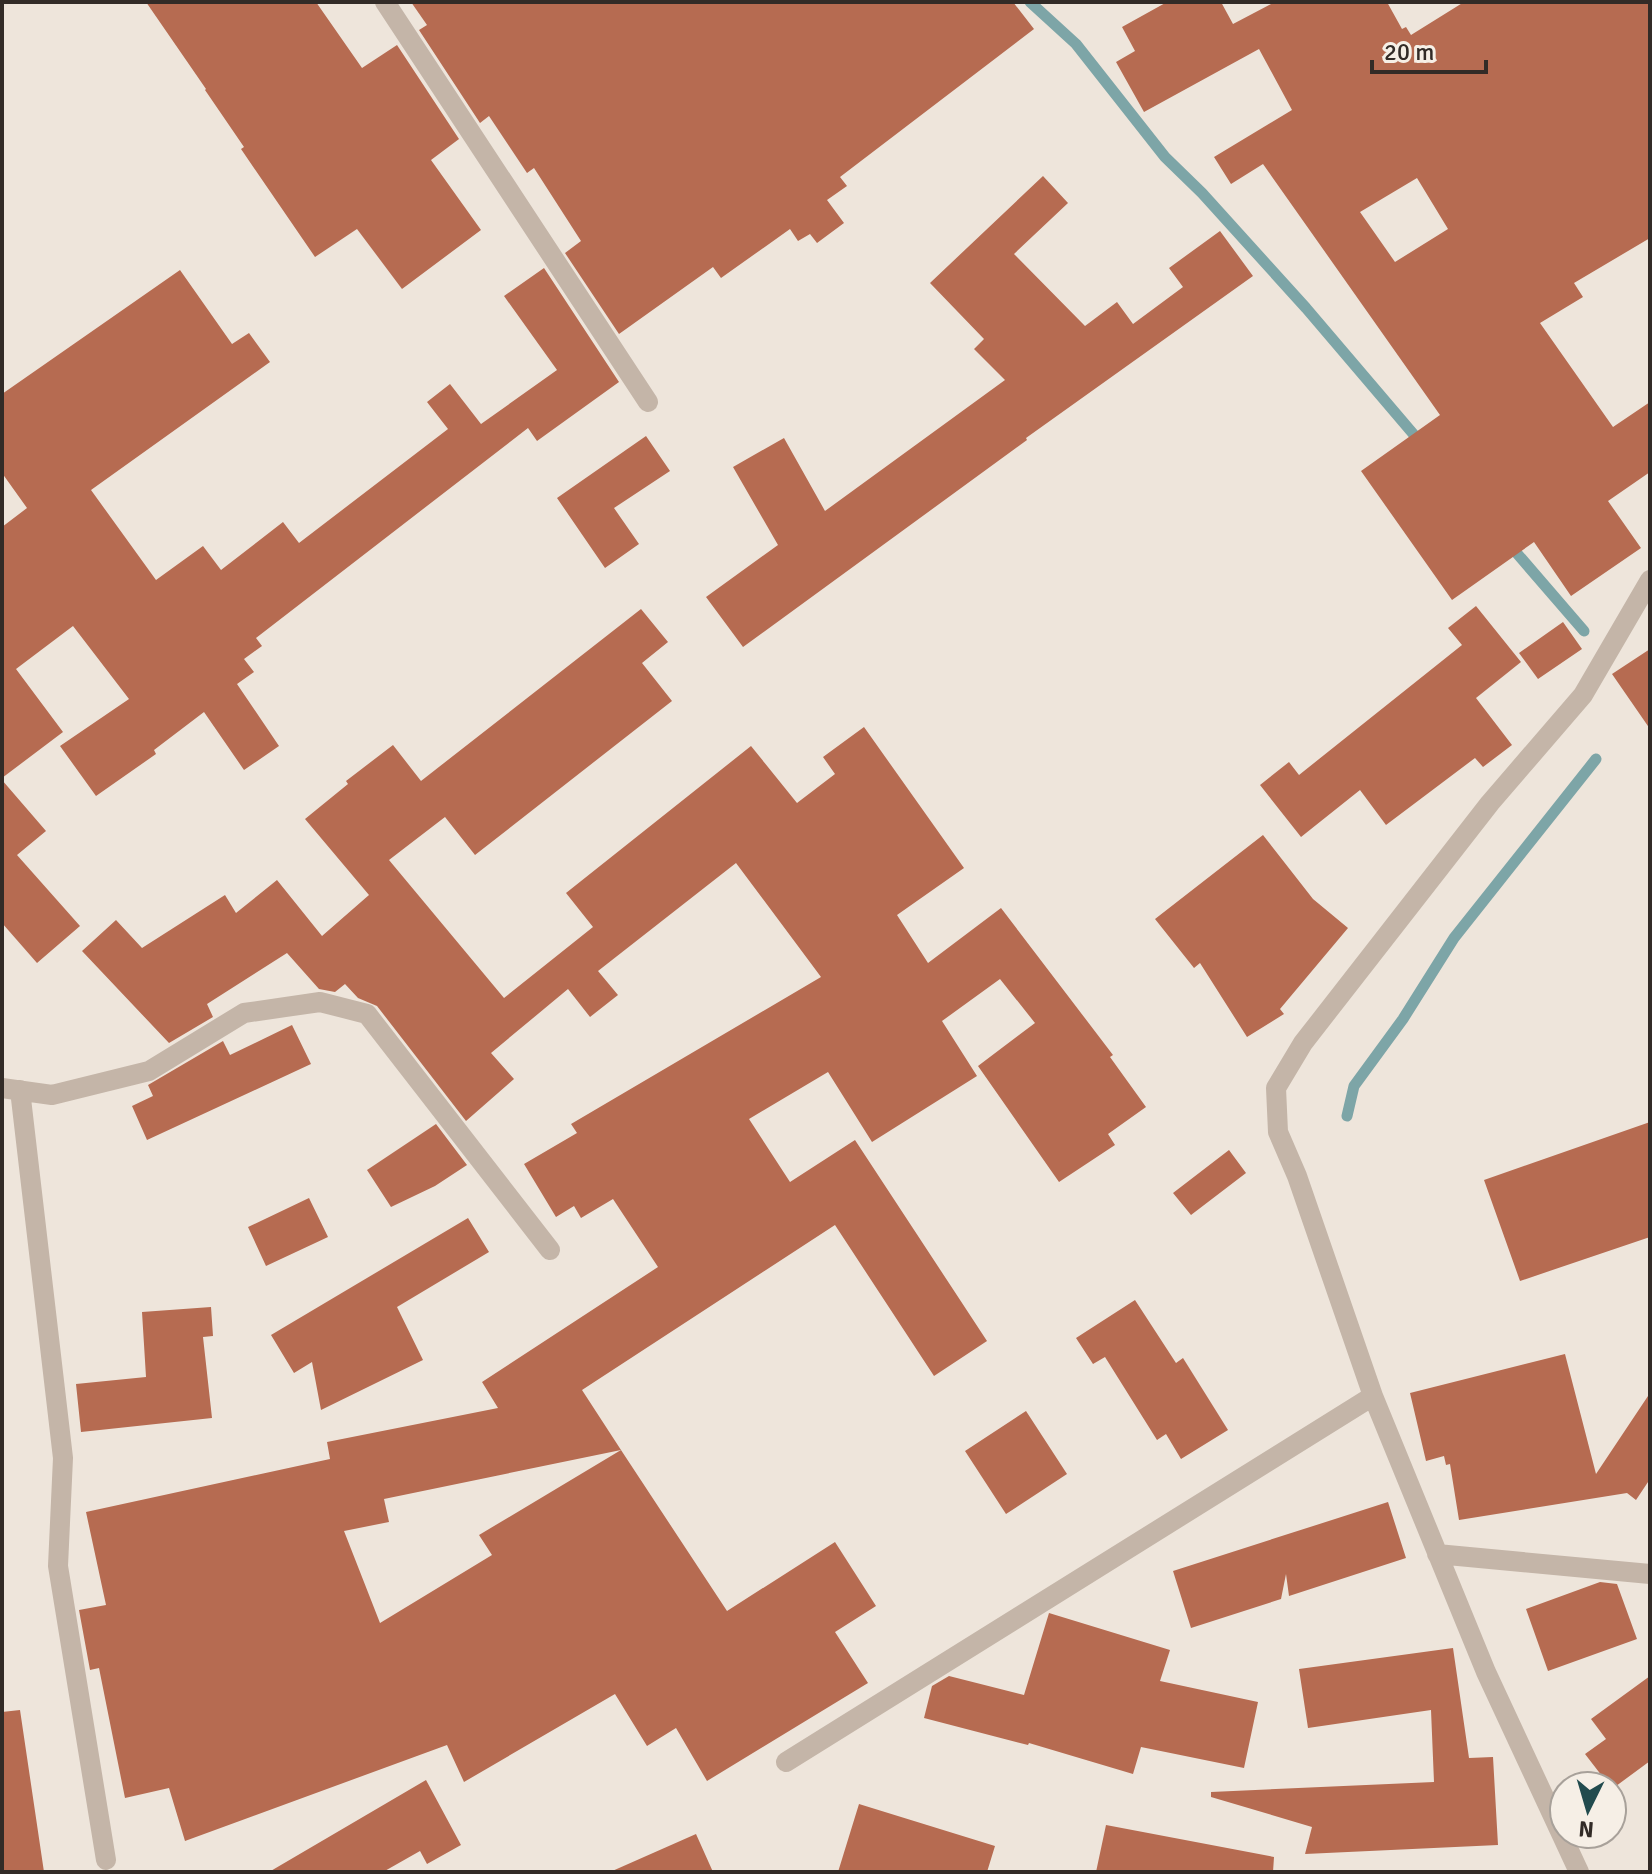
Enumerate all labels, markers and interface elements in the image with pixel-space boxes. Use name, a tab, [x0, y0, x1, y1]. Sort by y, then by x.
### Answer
scale bar	[1372, 24, 1486, 74]
text: 20 m	[1384, 37, 1434, 67]
north arrow	[1548, 1770, 1628, 1850]
text: N	[1577, 1815, 1595, 1844]

